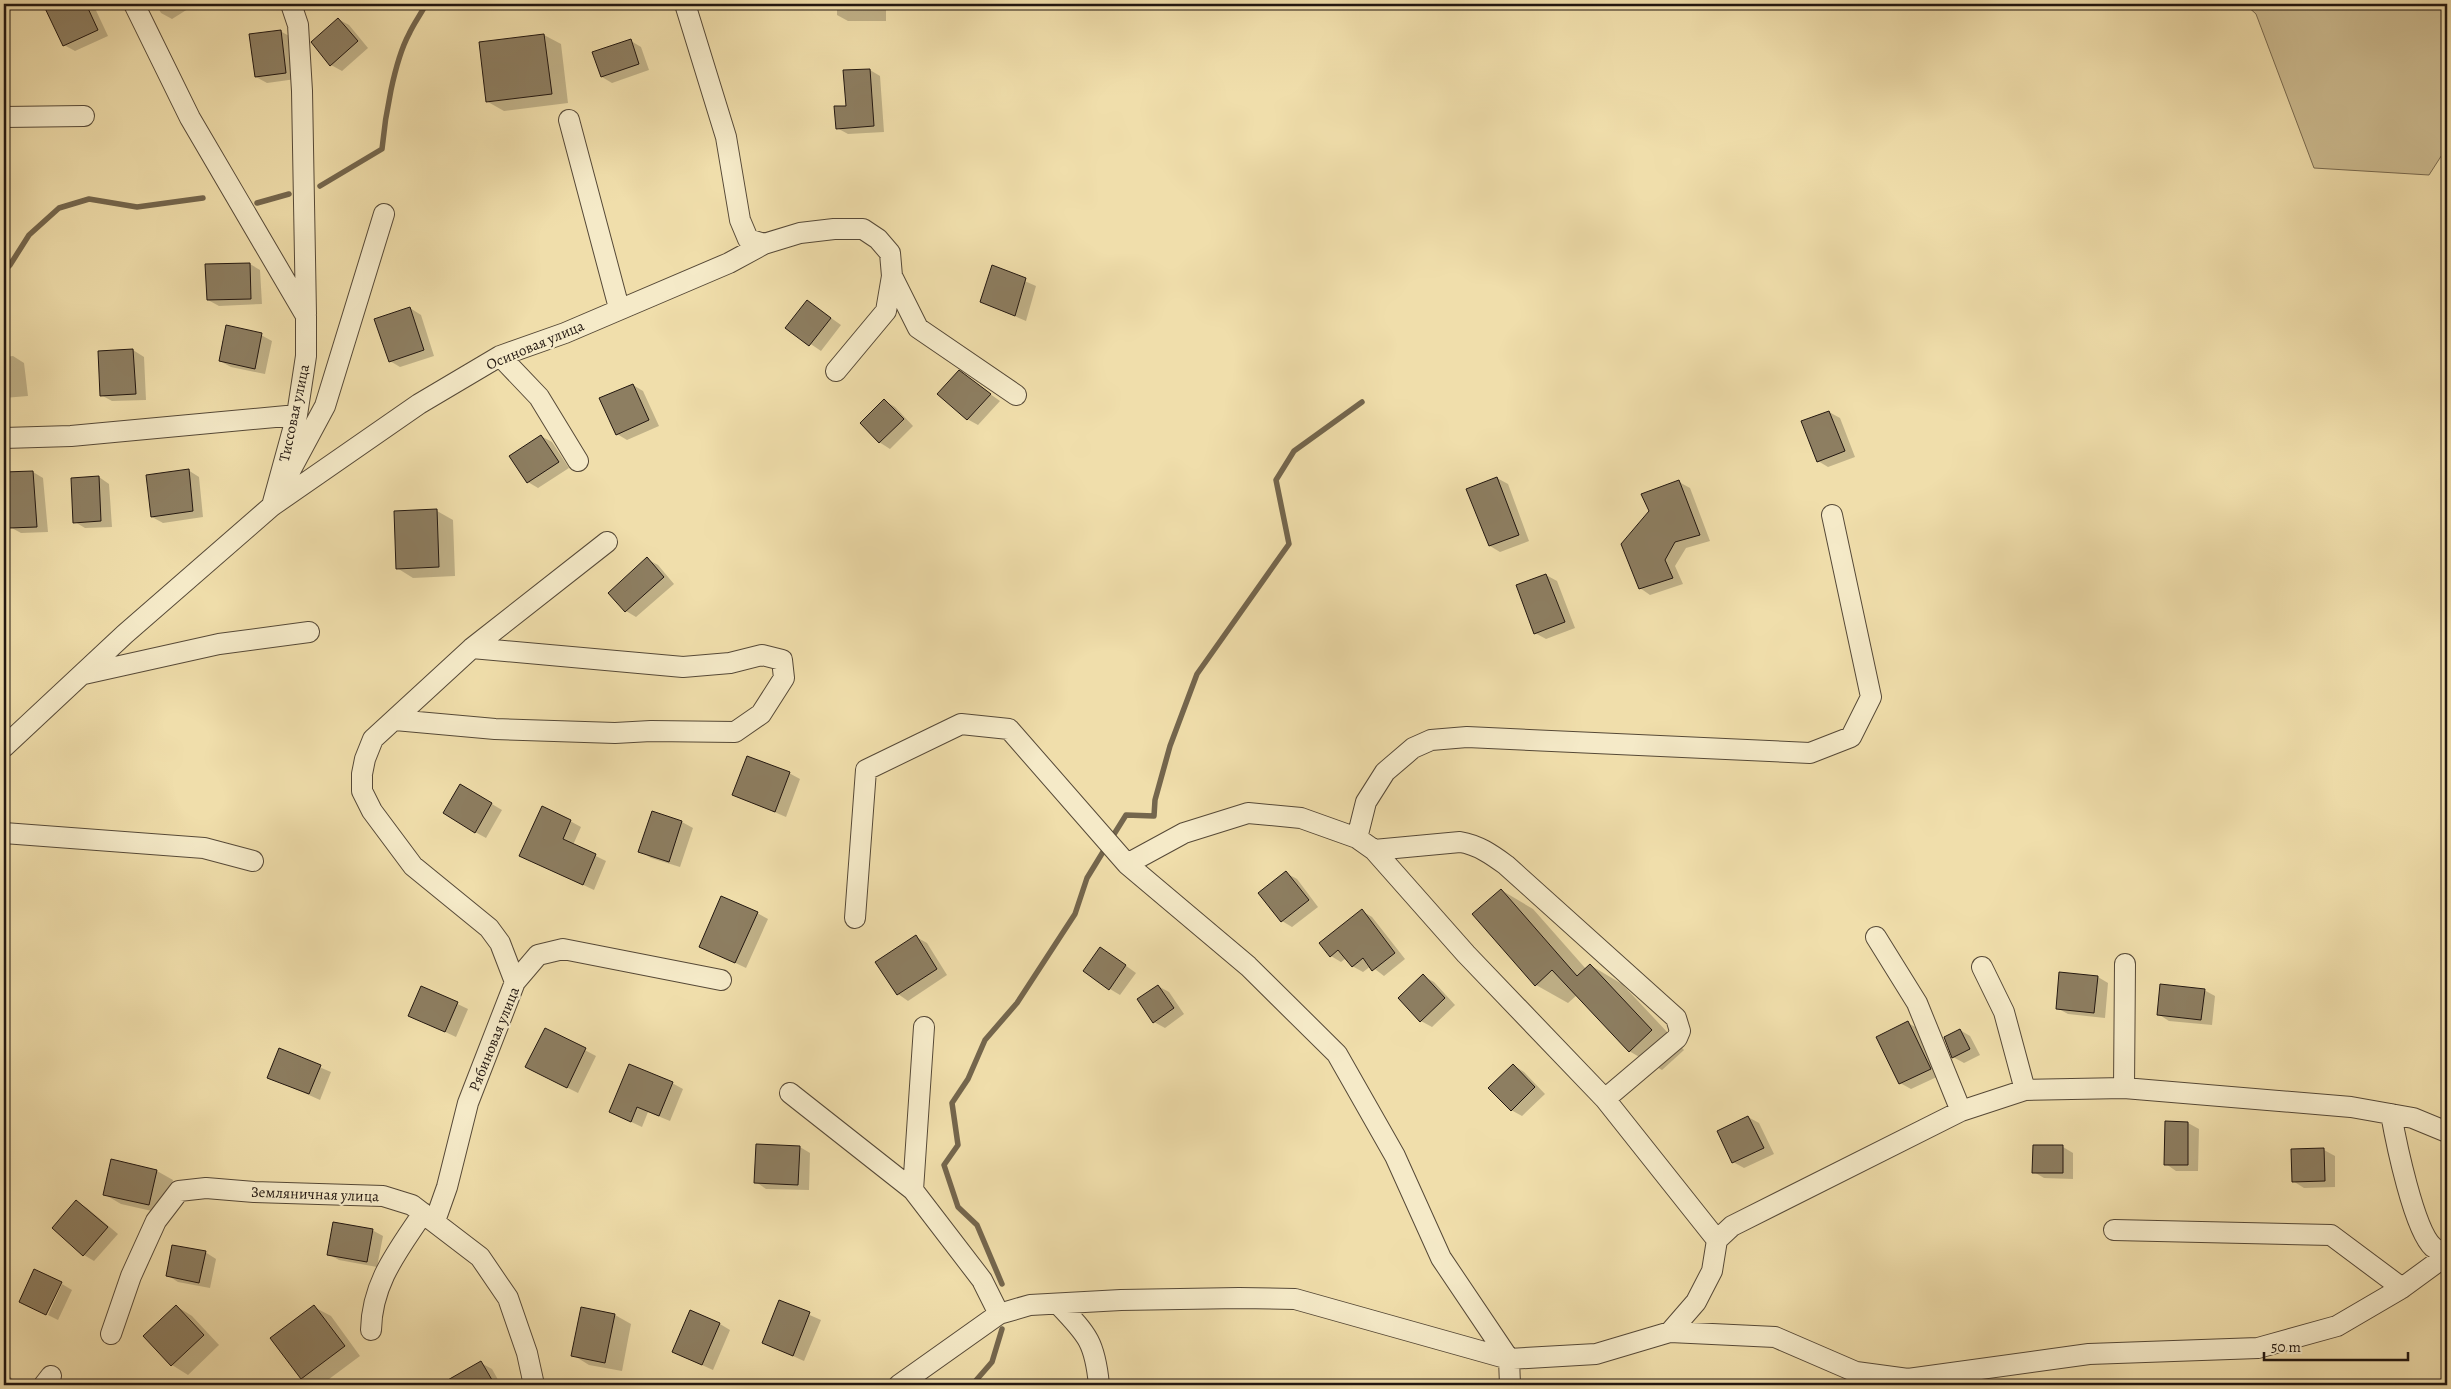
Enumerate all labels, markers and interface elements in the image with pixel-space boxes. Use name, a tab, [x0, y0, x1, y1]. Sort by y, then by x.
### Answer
street label: Осиновая улица	[483, 315, 587, 375]
street label: Тиссовая улица	[274, 362, 314, 464]
street label: Рябиновая улица	[464, 984, 524, 1094]
street label: Земляничная улица	[251, 1182, 379, 1206]
scale bar	[2264, 1329, 2407, 1361]
text: 50 m	[2271, 1337, 2301, 1357]

